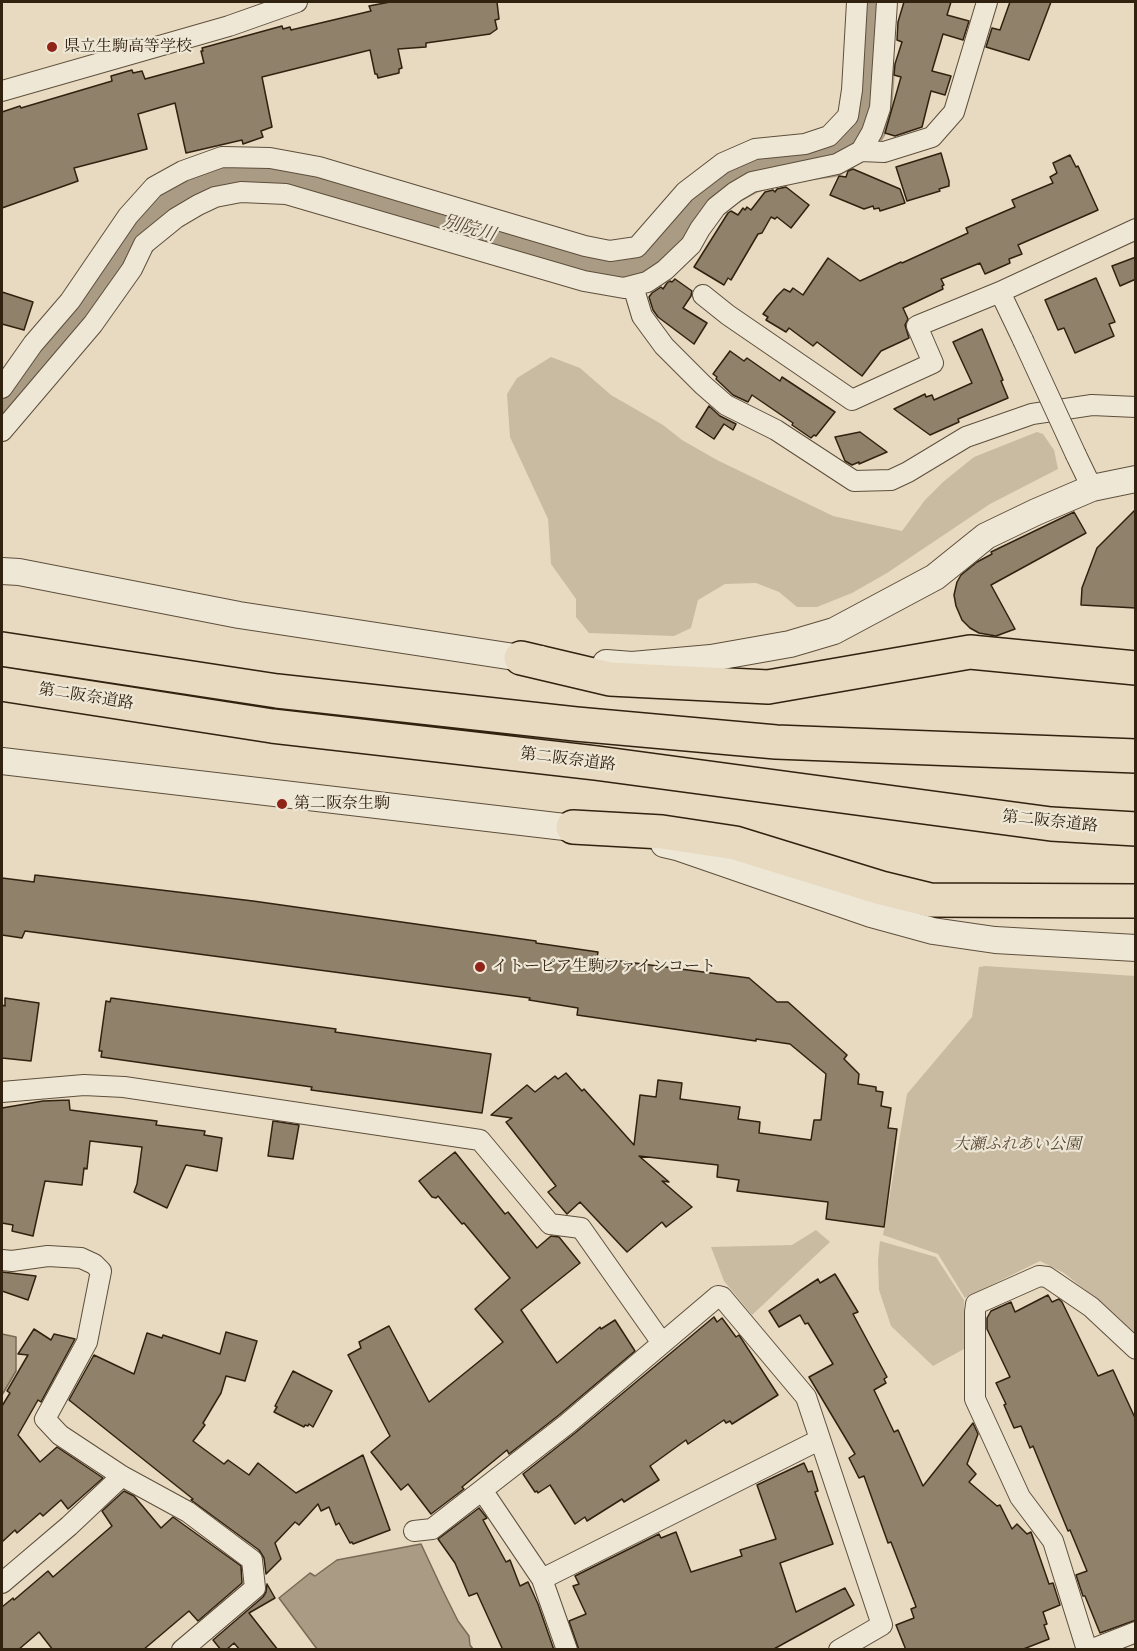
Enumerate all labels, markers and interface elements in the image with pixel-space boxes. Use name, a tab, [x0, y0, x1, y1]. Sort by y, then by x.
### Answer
place label: 県立生駒高等学校	[64, 37, 192, 57]
marker: 県立生駒高等学校	[45, 40, 59, 54]
water label: 別院川	[440, 211, 498, 247]
street label: 第二阪奈道路	[37, 680, 135, 714]
street label: 第二阪奈道路	[519, 745, 617, 775]
place label: 第二阪奈生駒	[294, 794, 390, 814]
marker: 第二阪奈生駒	[275, 797, 289, 811]
street label: 第二阪奈道路	[1001, 807, 1099, 837]
place label: イトーピア生駒ファインコート	[492, 957, 716, 977]
marker: イトーピア生駒ファインコート	[473, 960, 487, 974]
park label: 大瀬ふれあい公園	[953, 1135, 1081, 1155]

